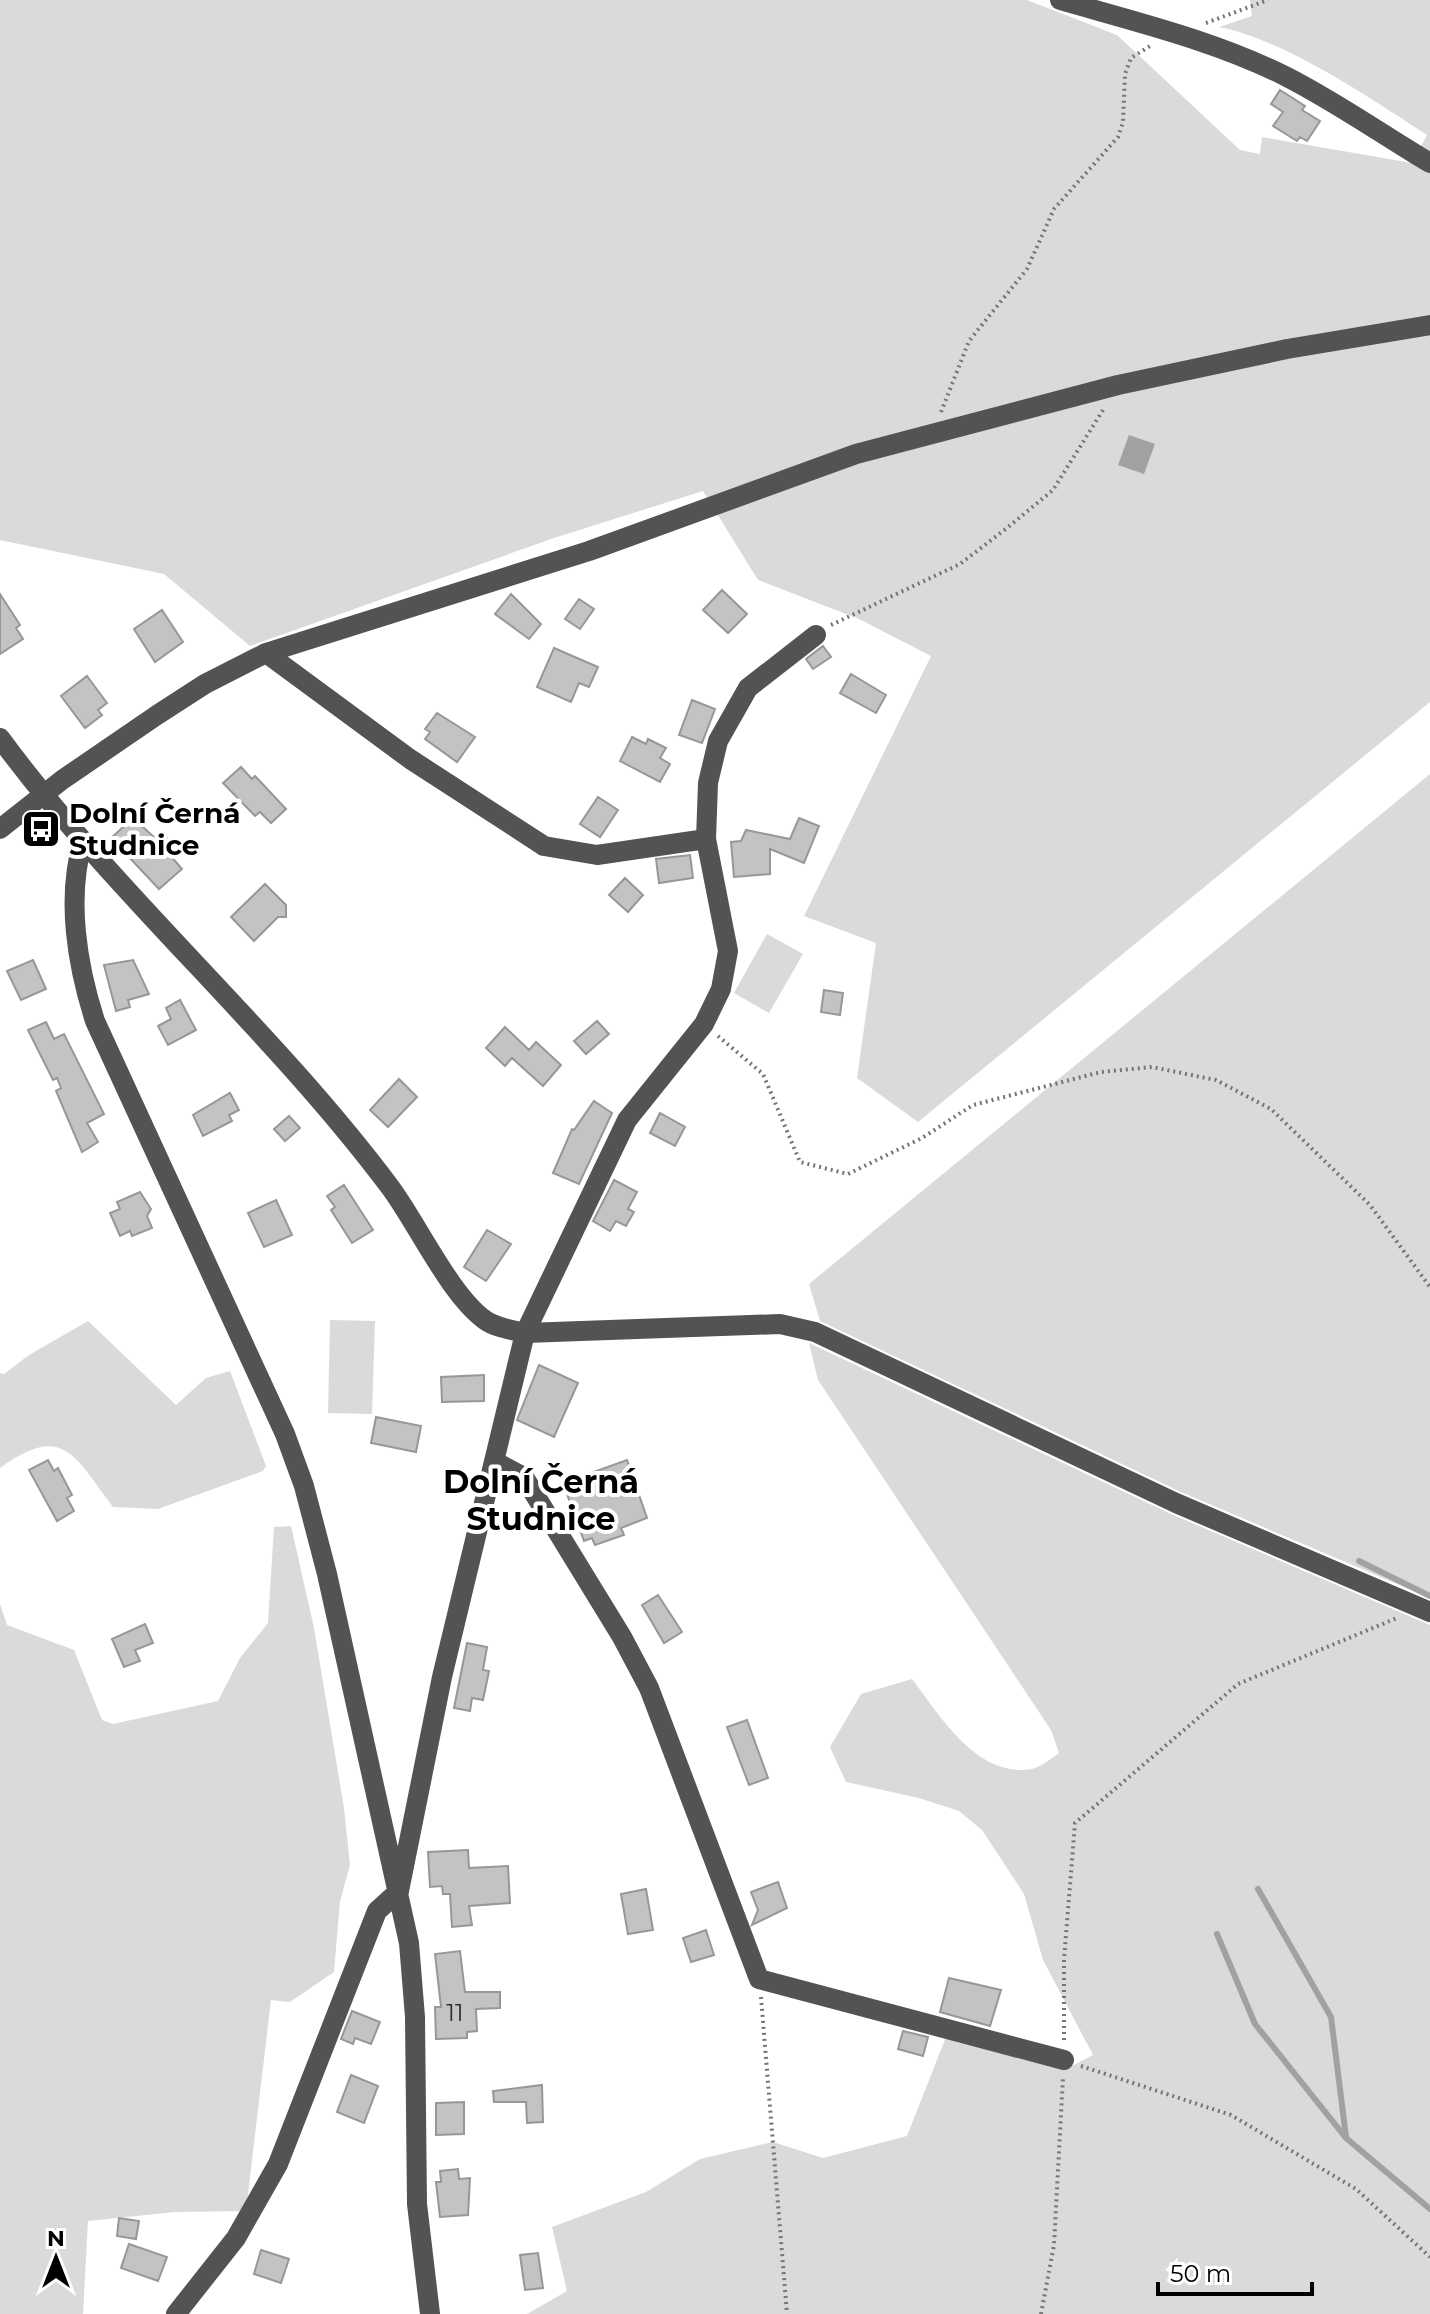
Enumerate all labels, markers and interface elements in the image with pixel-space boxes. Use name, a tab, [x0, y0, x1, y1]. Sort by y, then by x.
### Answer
place label: Dolní Černá Studnice	[69, 796, 241, 862]
bus stop icon: Dolní Černá Studnice	[20, 808, 62, 850]
district label: Dolní Černá Studnice	[443, 1462, 639, 1538]
house number: 11	[446, 1998, 464, 2027]
north arrow	[16, 2218, 96, 2298]
text: N	[47, 2225, 65, 2252]
scale bar	[1158, 2246, 1312, 2296]
text: 50 m	[1170, 2259, 1231, 2288]

